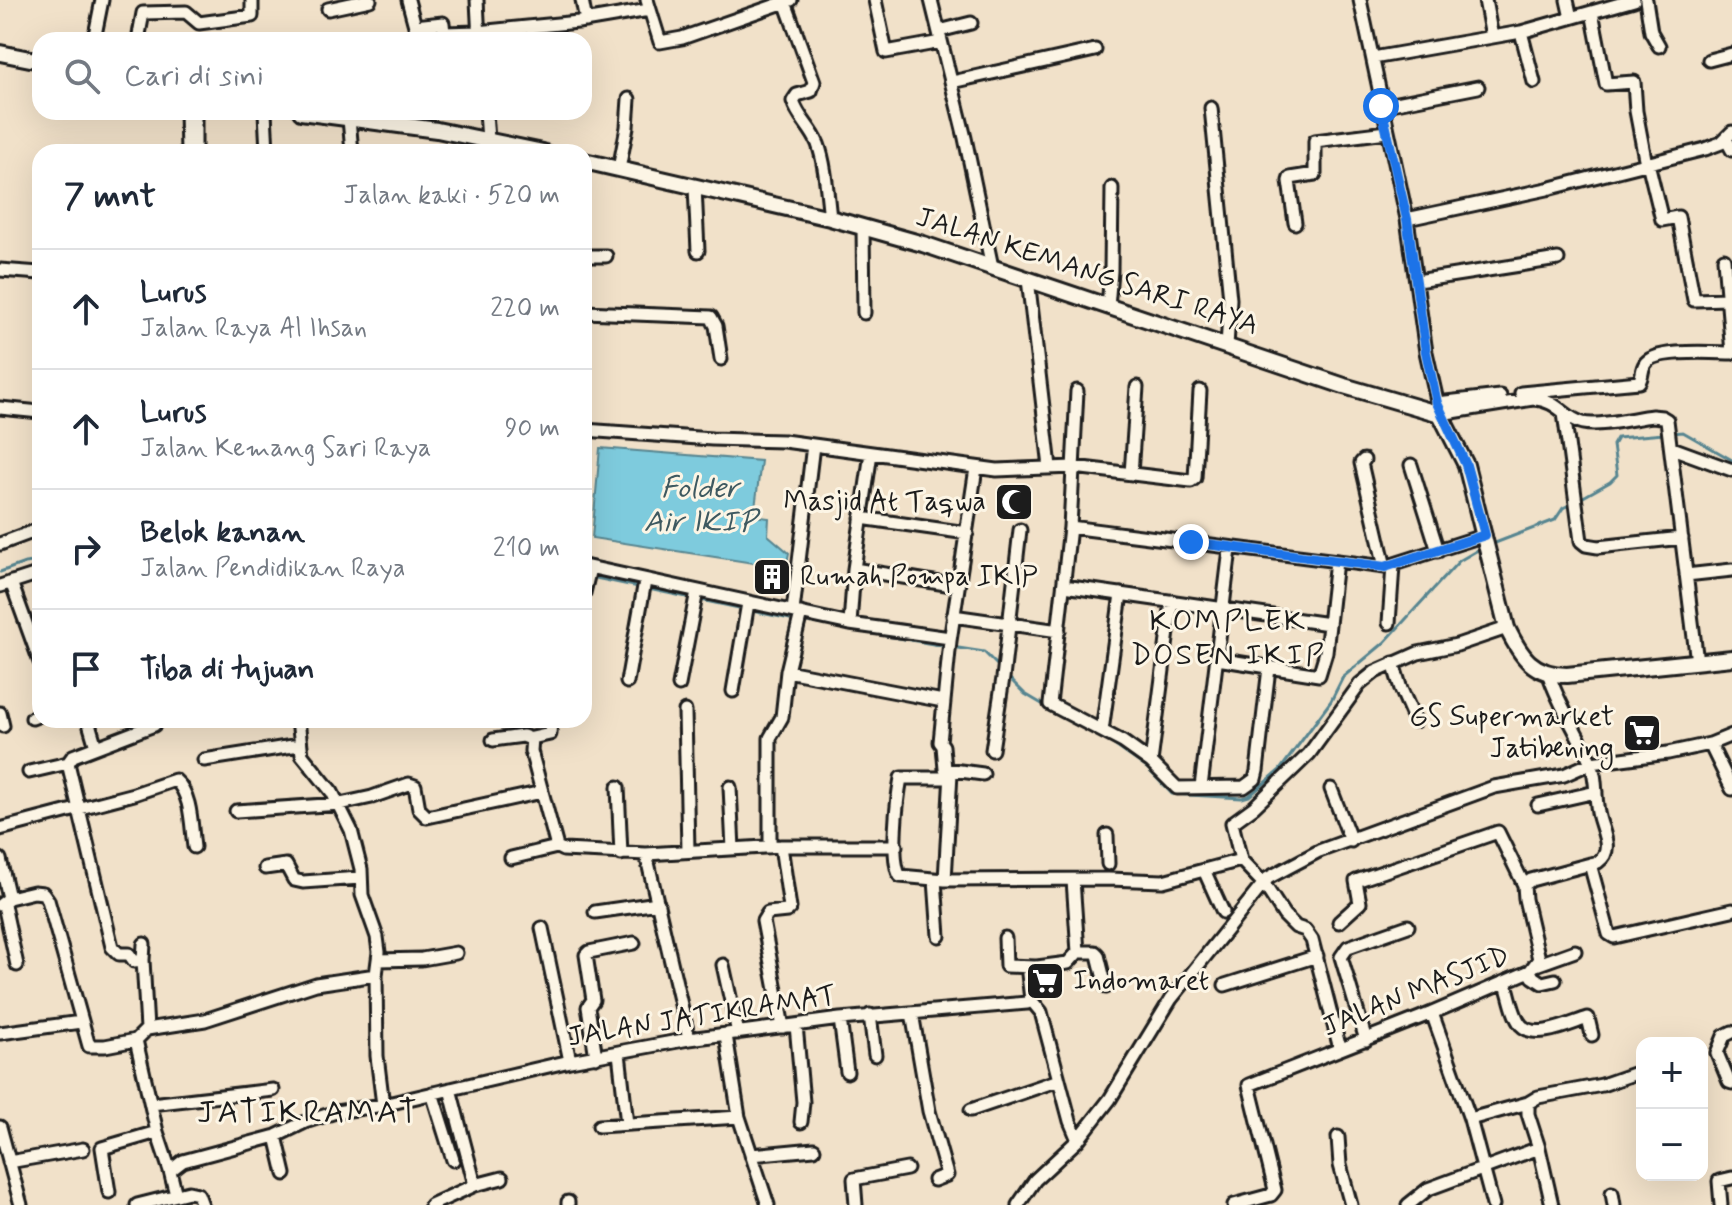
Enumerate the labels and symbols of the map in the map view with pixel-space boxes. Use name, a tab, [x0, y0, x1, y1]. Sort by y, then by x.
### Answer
route start	[1363, 88, 1399, 124]
street label: JALAN KEMANG SARI RAYA	[911, 199, 1263, 345]
water label: Folder Air IKIP	[644, 469, 761, 542]
mosque icon: Masjid At Taqwa	[993, 481, 1035, 523]
place label: Masjid At Taqwa	[783, 484, 986, 521]
route end	[1173, 524, 1209, 560]
building icon: Rumah Pompa IKIP	[751, 556, 793, 598]
place label: Rumah Pompa IKIP	[800, 559, 1038, 596]
district label: KOMPLEK DOSEN IKIP	[1131, 602, 1325, 675]
place label: GS Supermarket Jatibening	[1409, 699, 1614, 770]
supermarket icon: GS Supermarket Jatibening	[1621, 712, 1663, 754]
street label: JALAN MASJID	[1317, 938, 1515, 1046]
supermarket icon: Indomaret	[1024, 960, 1066, 1002]
place label: Indomaret	[1073, 963, 1209, 1000]
street label: JALAN JATIKRAMAT	[565, 977, 839, 1057]
district label: JATIKRAMAT	[197, 1092, 419, 1134]

